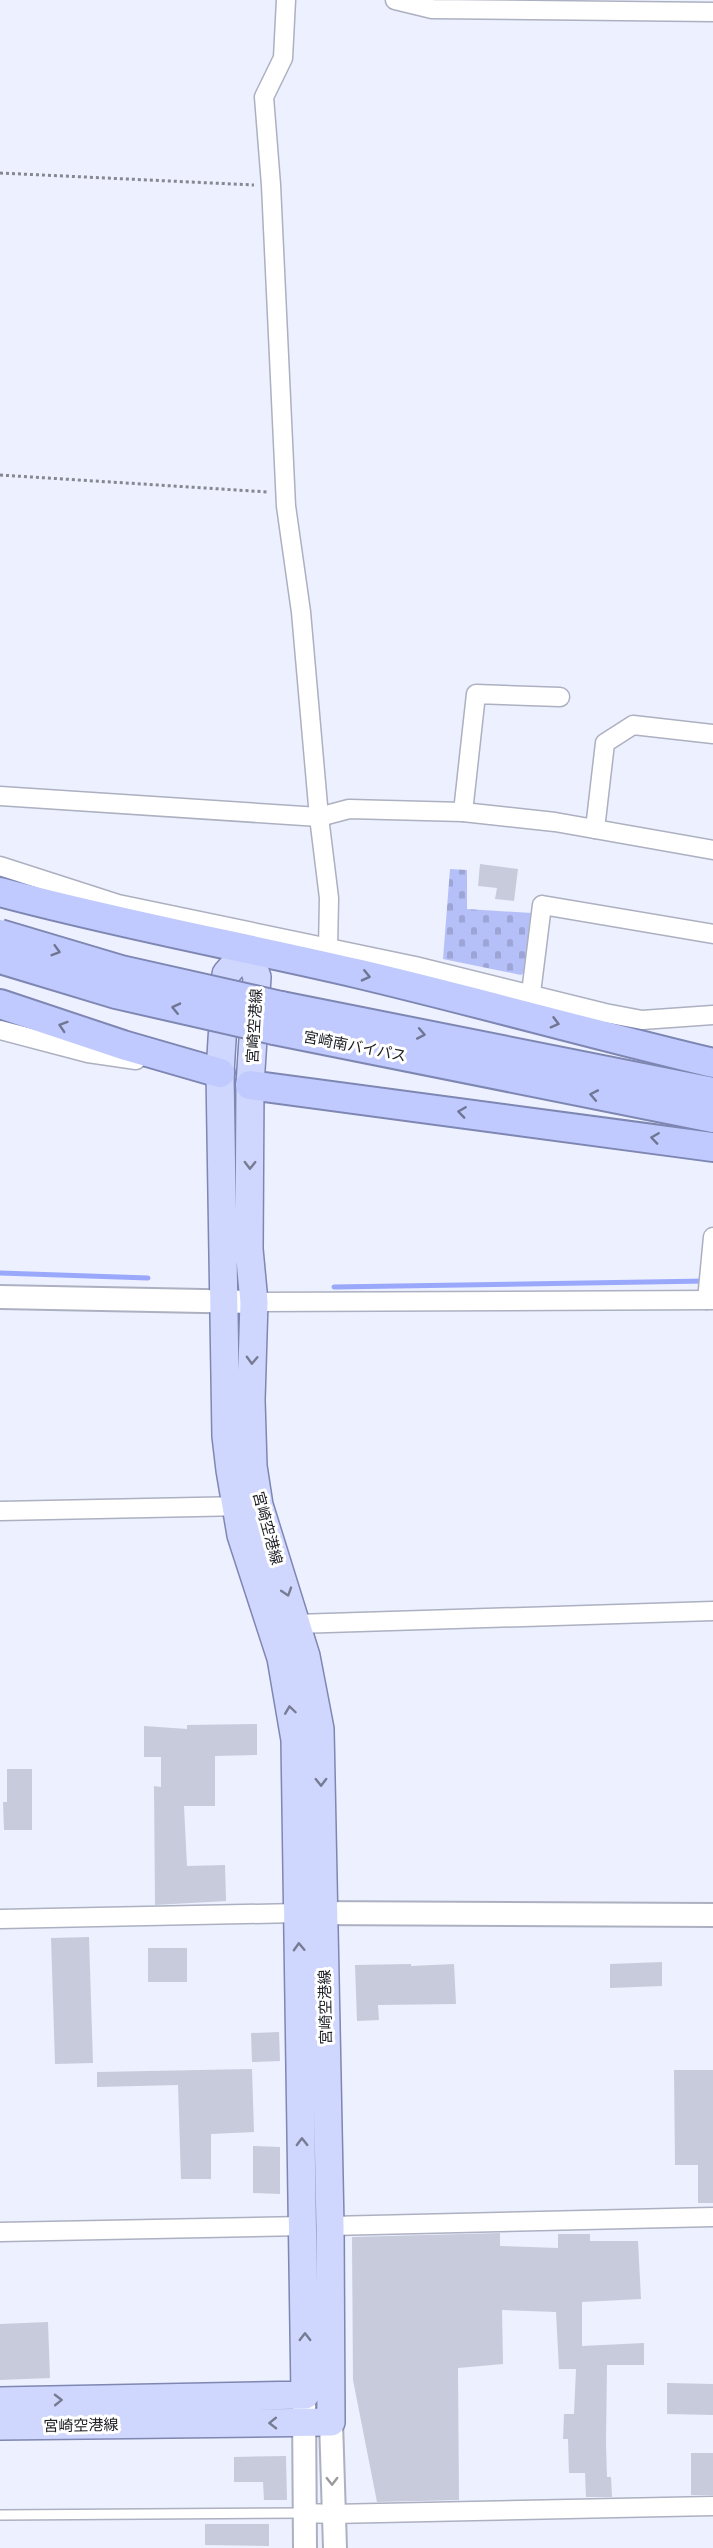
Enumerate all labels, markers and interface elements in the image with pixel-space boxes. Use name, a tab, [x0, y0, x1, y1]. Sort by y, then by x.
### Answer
one-way arrow	[50, 944, 61, 956]
one-way arrow	[360, 968, 370, 981]
street label: 宮崎空港線	[243, 988, 265, 1064]
one-way arrow	[171, 1003, 181, 1016]
one-way arrow	[550, 1015, 560, 1028]
one-way arrow	[58, 1020, 69, 1033]
street label: 宮崎南バイパス	[302, 1027, 408, 1065]
one-way arrow	[415, 1027, 425, 1040]
one-way arrow	[589, 1089, 599, 1102]
one-way arrow	[457, 1107, 466, 1119]
one-way arrow	[651, 1133, 660, 1145]
one-way arrow	[244, 1160, 256, 1169]
one-way arrow	[246, 1355, 259, 1364]
street label: 宮崎空港線	[249, 1489, 287, 1567]
one-way arrow	[280, 1586, 292, 1597]
one-way arrow	[285, 1706, 297, 1715]
one-way arrow	[315, 1778, 328, 1787]
one-way arrow	[293, 1943, 305, 1952]
street label: 宮崎空港線	[315, 1969, 335, 2045]
one-way arrow	[296, 2138, 308, 2147]
one-way arrow	[299, 2332, 311, 2341]
one-way arrow	[54, 2394, 63, 2406]
street label: 宮崎空港線	[43, 2415, 119, 2435]
one-way arrow	[268, 2417, 277, 2429]
one-way arrow	[326, 2476, 338, 2485]

